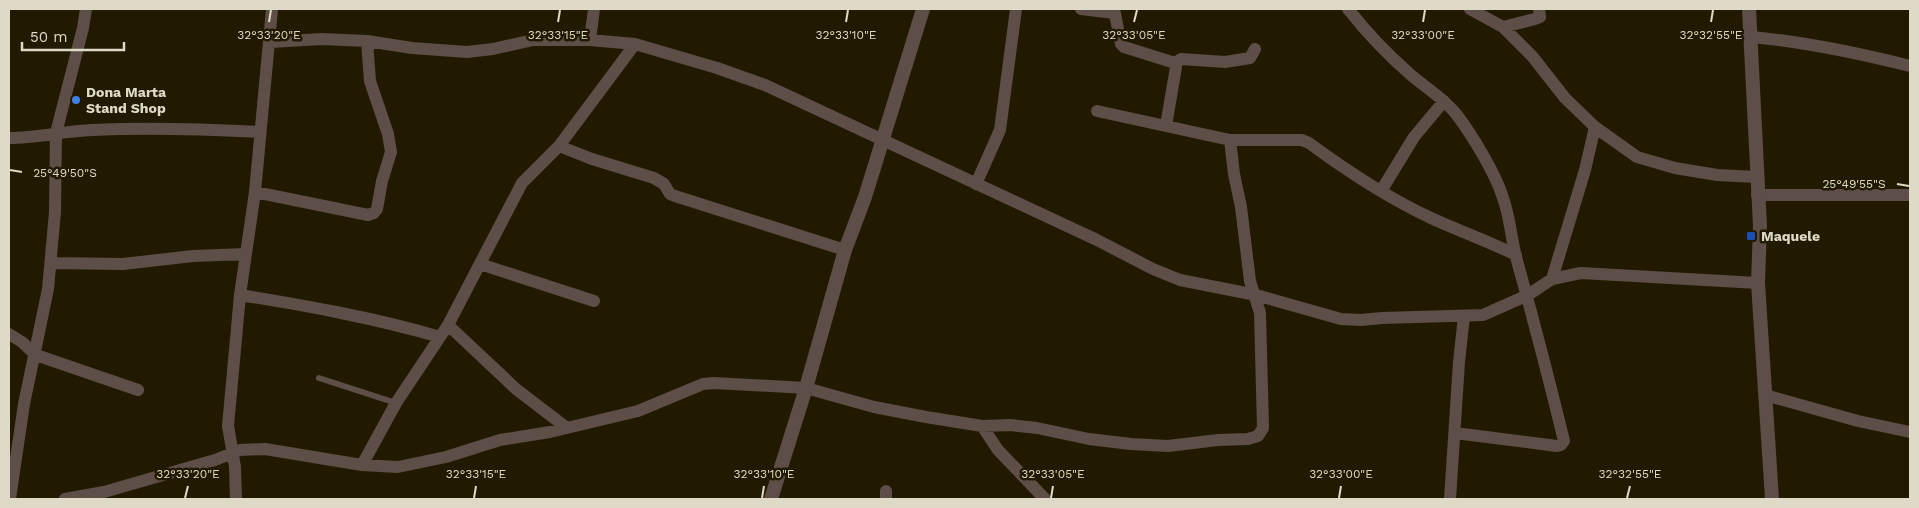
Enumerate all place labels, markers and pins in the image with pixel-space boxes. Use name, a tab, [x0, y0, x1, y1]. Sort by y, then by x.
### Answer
place label: Dona Marta Stand Shop	[86, 84, 167, 116]
marker: Dona Marta Stand Shop	[70, 94, 82, 106]
place label: Maquele	[1761, 228, 1820, 244]
marker: Maquele	[1745, 230, 1757, 242]

